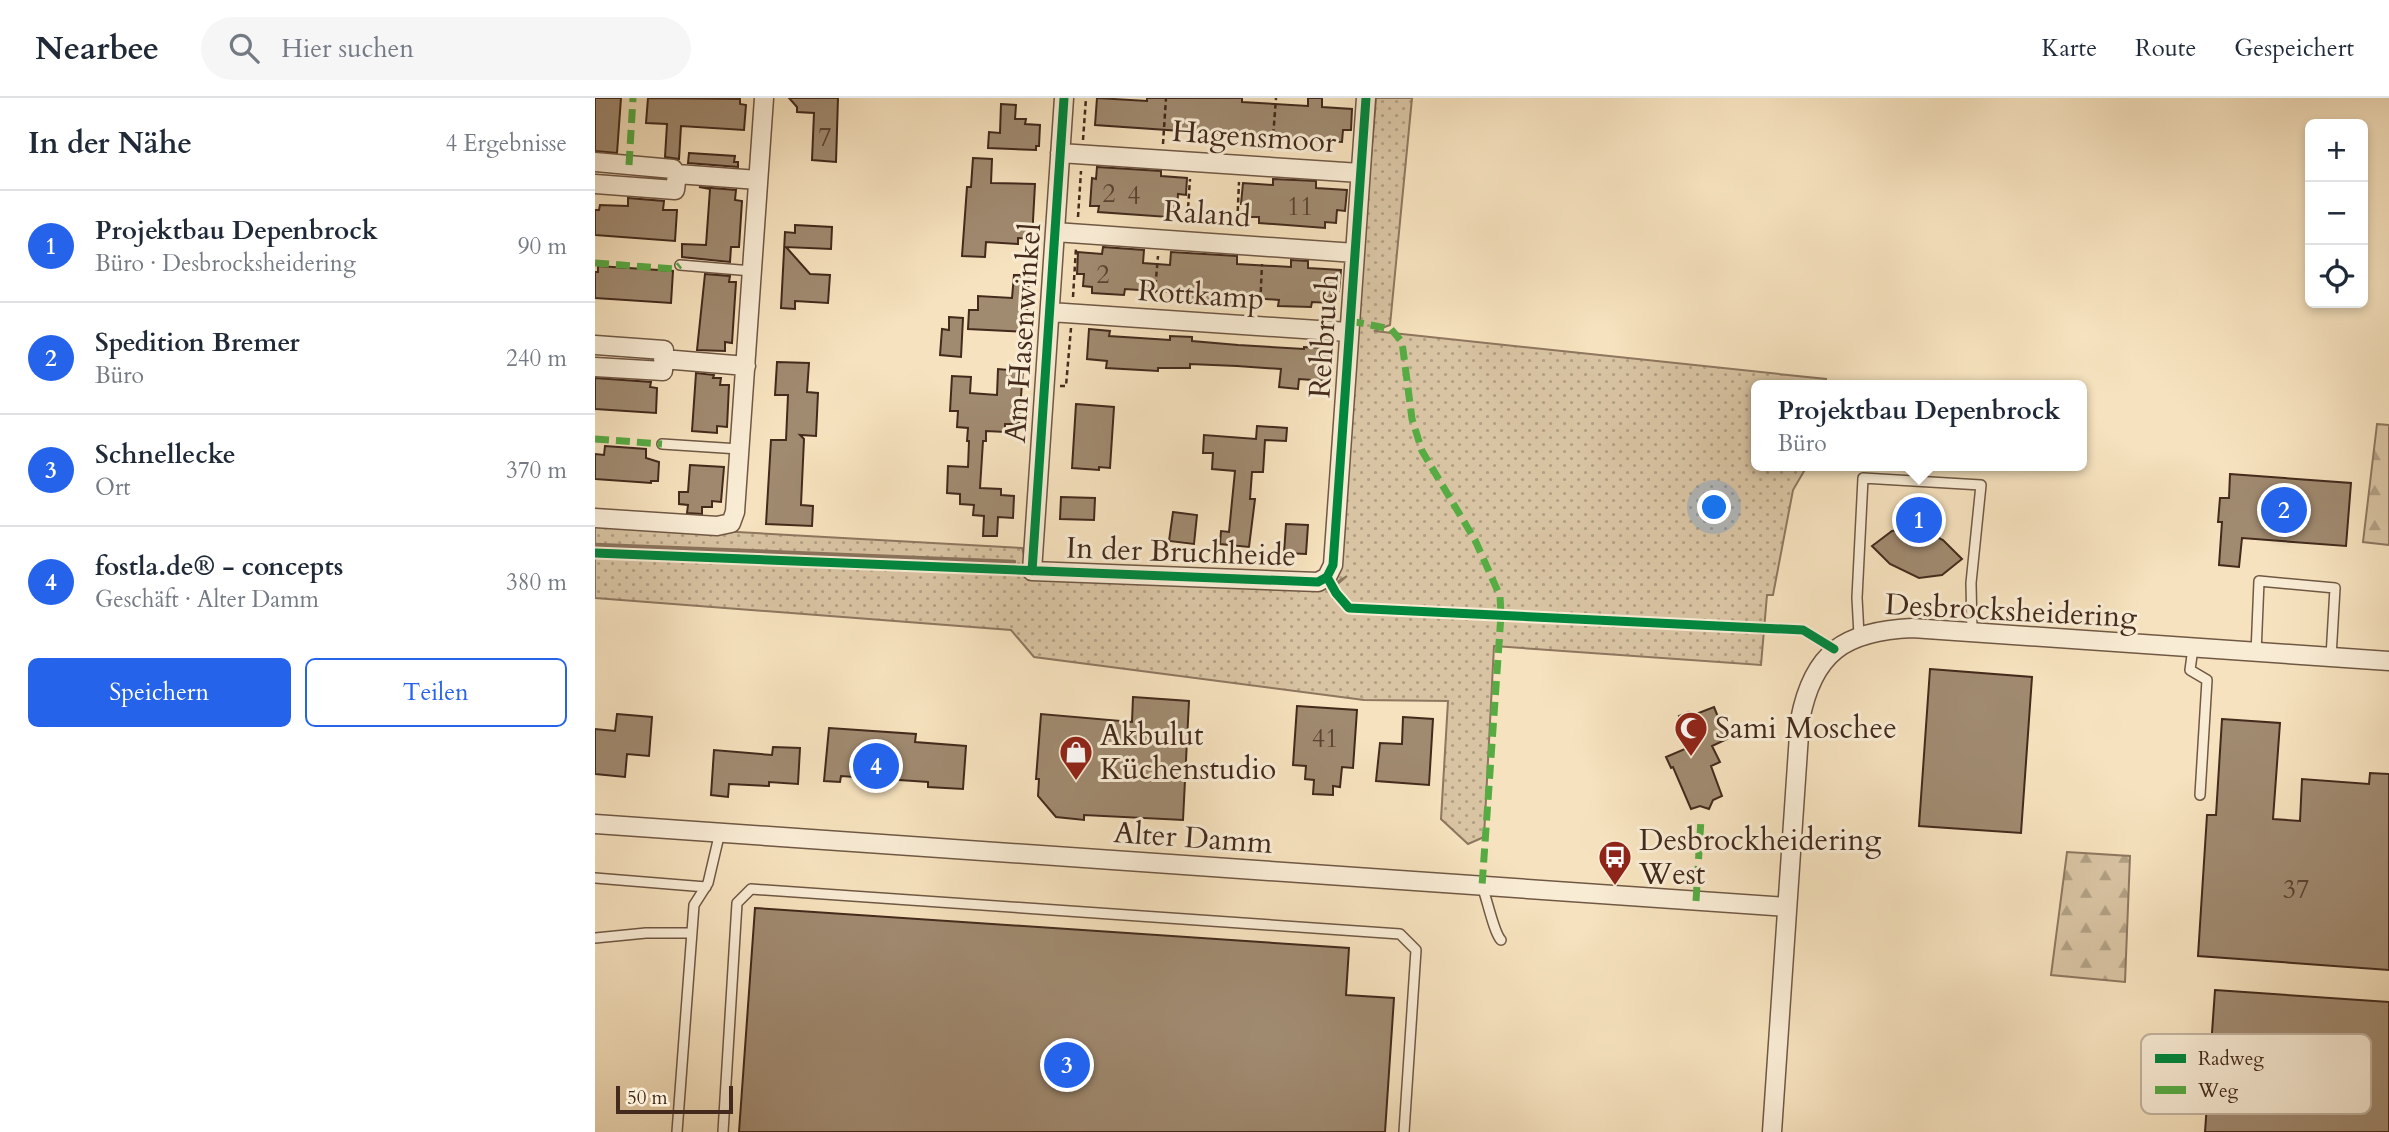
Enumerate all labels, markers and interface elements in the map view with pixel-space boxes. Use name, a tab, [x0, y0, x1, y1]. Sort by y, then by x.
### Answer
search box	[201, 17, 691, 80]
text: Nearbee	[35, 26, 159, 71]
icon: search	[225, 29, 263, 67]
text: Hier suchen	[281, 31, 414, 66]
text: Karte	[2042, 32, 2097, 65]
text: Route	[2135, 32, 2196, 65]
text: Gespeichert	[2234, 32, 2354, 65]
street label: Hagensmoor	[1171, 111, 1337, 163]
map controls	[2305, 119, 2368, 308]
button: +	[2305, 119, 2368, 182]
house number: 7	[818, 120, 832, 155]
text: In der Nähe	[28, 123, 192, 164]
text: 4 Ergebnisse	[445, 128, 567, 159]
house number: 2	[1102, 176, 1116, 211]
house number: 4	[1127, 178, 1141, 213]
button: −	[2305, 182, 2368, 245]
house number: 11	[1287, 189, 1313, 224]
street label: Raland	[1162, 191, 1252, 237]
text: Projektbau Depenbrock	[95, 213, 378, 248]
street label: Am Hasenwinkel	[995, 221, 1051, 444]
text: 1	[45, 231, 57, 262]
text: 90 m	[518, 231, 567, 262]
button: locate	[2305, 245, 2368, 308]
text: Büro · Desbrocksheidering	[95, 248, 356, 279]
house number: 2	[1096, 257, 1110, 292]
street label: Rottkamp	[1137, 270, 1265, 320]
street label: Rehbruch	[1299, 272, 1349, 400]
text: Spedition Bremer	[95, 325, 300, 360]
text: 2	[45, 343, 57, 374]
text: 240 m	[506, 343, 567, 374]
text: Büro	[95, 360, 144, 391]
popup	[1751, 380, 2087, 471]
text: Projektbau Depenbrock	[1778, 393, 2060, 428]
text: Büro	[1778, 428, 1827, 459]
text: Schnellecke	[95, 437, 236, 472]
text: 3	[45, 455, 57, 486]
text: 370 m	[506, 455, 567, 486]
text: Ort	[95, 472, 131, 503]
pin: 2	[2261, 484, 2307, 536]
your location	[1697, 490, 1731, 524]
pin: 1	[1896, 494, 1942, 546]
street label: In der Bruchheide	[1065, 527, 1297, 577]
text: fostla.de® - concepts	[95, 549, 343, 584]
text: 4	[45, 567, 57, 598]
text: 380 m	[506, 567, 567, 598]
text: Geschäft · Alter Damm	[95, 584, 319, 615]
street label: Desbrocksheidering	[1884, 584, 2138, 638]
button: Speichern	[28, 658, 291, 727]
button: Teilen	[305, 658, 567, 727]
place label: Sami Moschee	[1715, 708, 1897, 749]
mosque icon: Sami Moschee	[1672, 709, 1710, 758]
place label: Akbulut Küchenstudio	[1100, 715, 1276, 790]
house number: 41	[1312, 721, 1338, 756]
shop icon: Akbulut Küchenstudio	[1057, 733, 1095, 782]
pin: 4	[853, 740, 899, 792]
street label: Alter Damm	[1112, 812, 1274, 864]
place label: Desbrockheidering West	[1638, 820, 1882, 895]
bus stop icon: Desbrockheidering West	[1596, 838, 1634, 887]
house number: 37	[2283, 872, 2309, 907]
legend	[2141, 1034, 2371, 1114]
pin: 3	[1044, 1039, 1090, 1091]
text: Radweg	[2198, 1046, 2264, 1072]
text: Weg	[2197, 1078, 2239, 1104]
scale bar	[616, 1083, 733, 1115]
text: 50 m	[627, 1085, 668, 1111]

